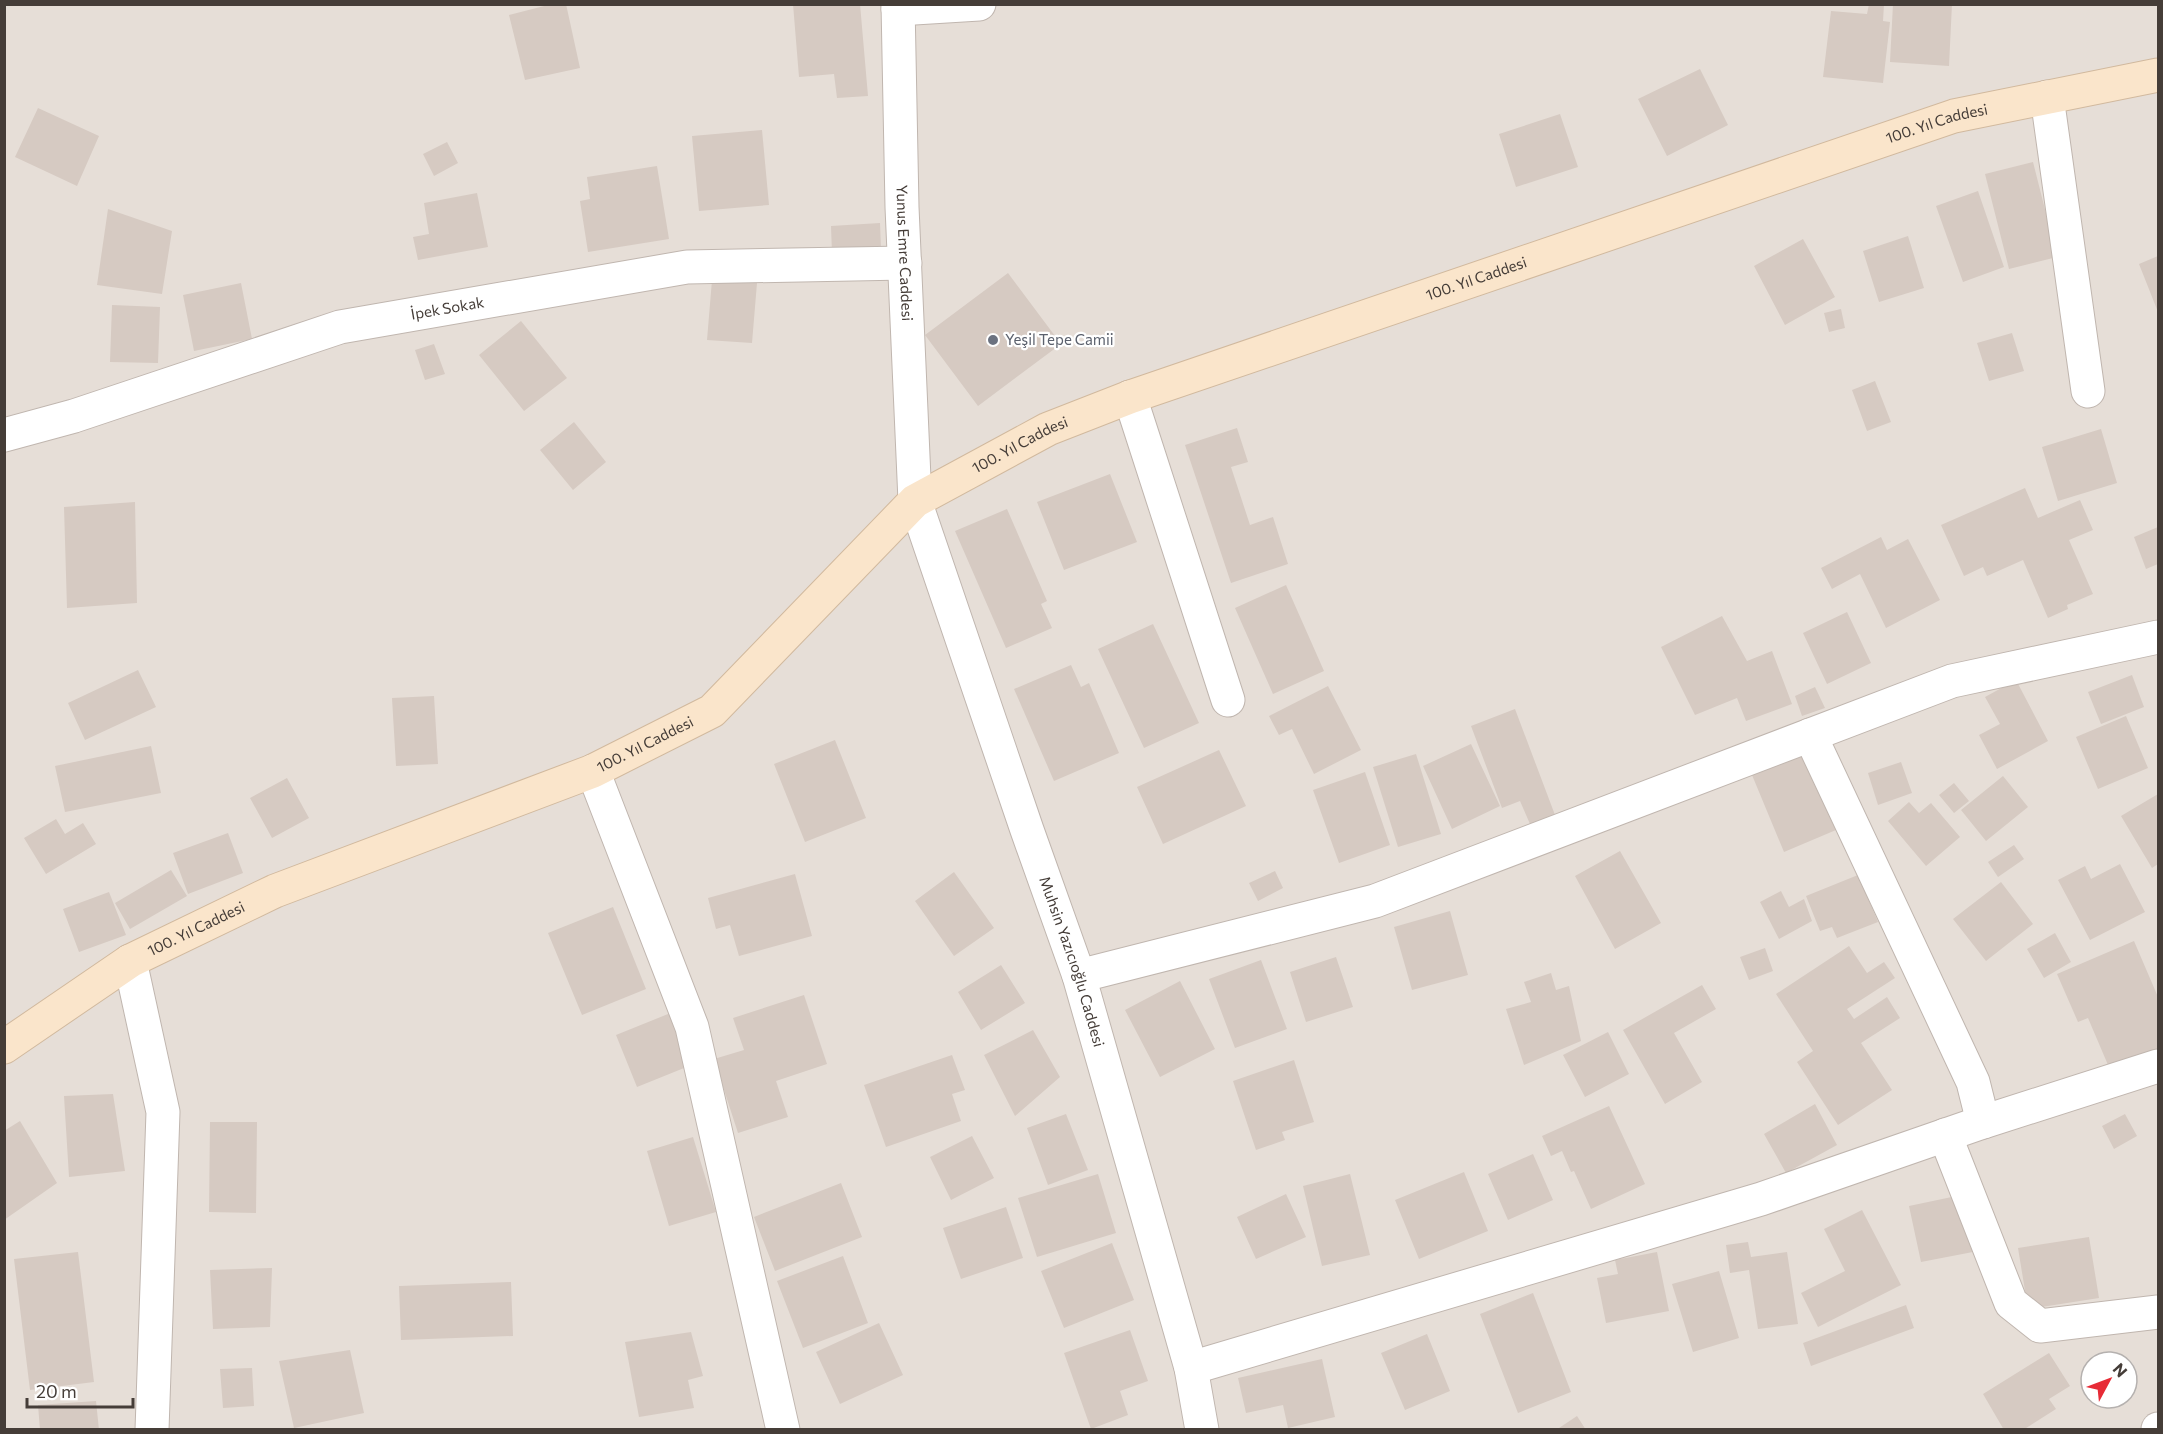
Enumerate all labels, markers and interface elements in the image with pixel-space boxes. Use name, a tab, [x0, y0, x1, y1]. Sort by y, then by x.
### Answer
street label: 100. Yıl Caddesi	[1883, 99, 1989, 147]
street label: Yunus Emre Caddesi	[894, 184, 917, 321]
street label: 100. Yıl Caddesi	[1423, 252, 1529, 304]
street label: İpek Sokak	[409, 292, 485, 323]
place label: Yeşil Tepe Camii	[1005, 330, 1114, 348]
marker: Yeşil Tepe Camii	[986, 333, 1000, 347]
street label: 100. Yıl Caddesi	[969, 412, 1070, 476]
street label: 100. Yıl Caddesi	[594, 712, 696, 776]
street label: Muhsin Yazıcıoğlu Caddesi	[1036, 874, 1109, 1049]
street label: 100. Yıl Caddesi	[144, 897, 247, 959]
north arrow	[2079, 1350, 2139, 1410]
text: N	[2110, 1359, 2132, 1381]
scale bar	[27, 1371, 134, 1409]
text: 20 m	[36, 1380, 77, 1402]

